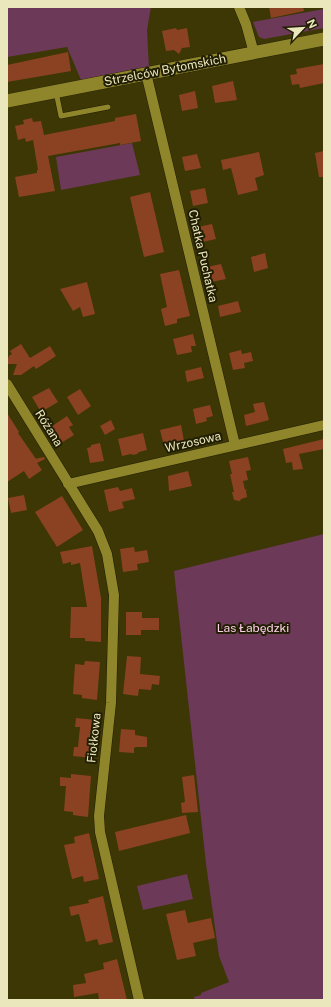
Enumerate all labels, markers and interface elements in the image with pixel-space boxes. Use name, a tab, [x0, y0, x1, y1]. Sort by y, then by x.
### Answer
north arrow	[283, 8, 323, 48]
text: N	[305, 17, 319, 30]
street label: Strzelców Bytomskich	[103, 51, 227, 89]
street label: Chatka Puchatka	[186, 208, 220, 304]
street label: Różana	[32, 407, 66, 449]
street label: Wrzosowa	[164, 429, 222, 455]
park label: Las Łabędzki	[217, 621, 289, 635]
street label: Fiołkowa	[84, 712, 104, 764]

